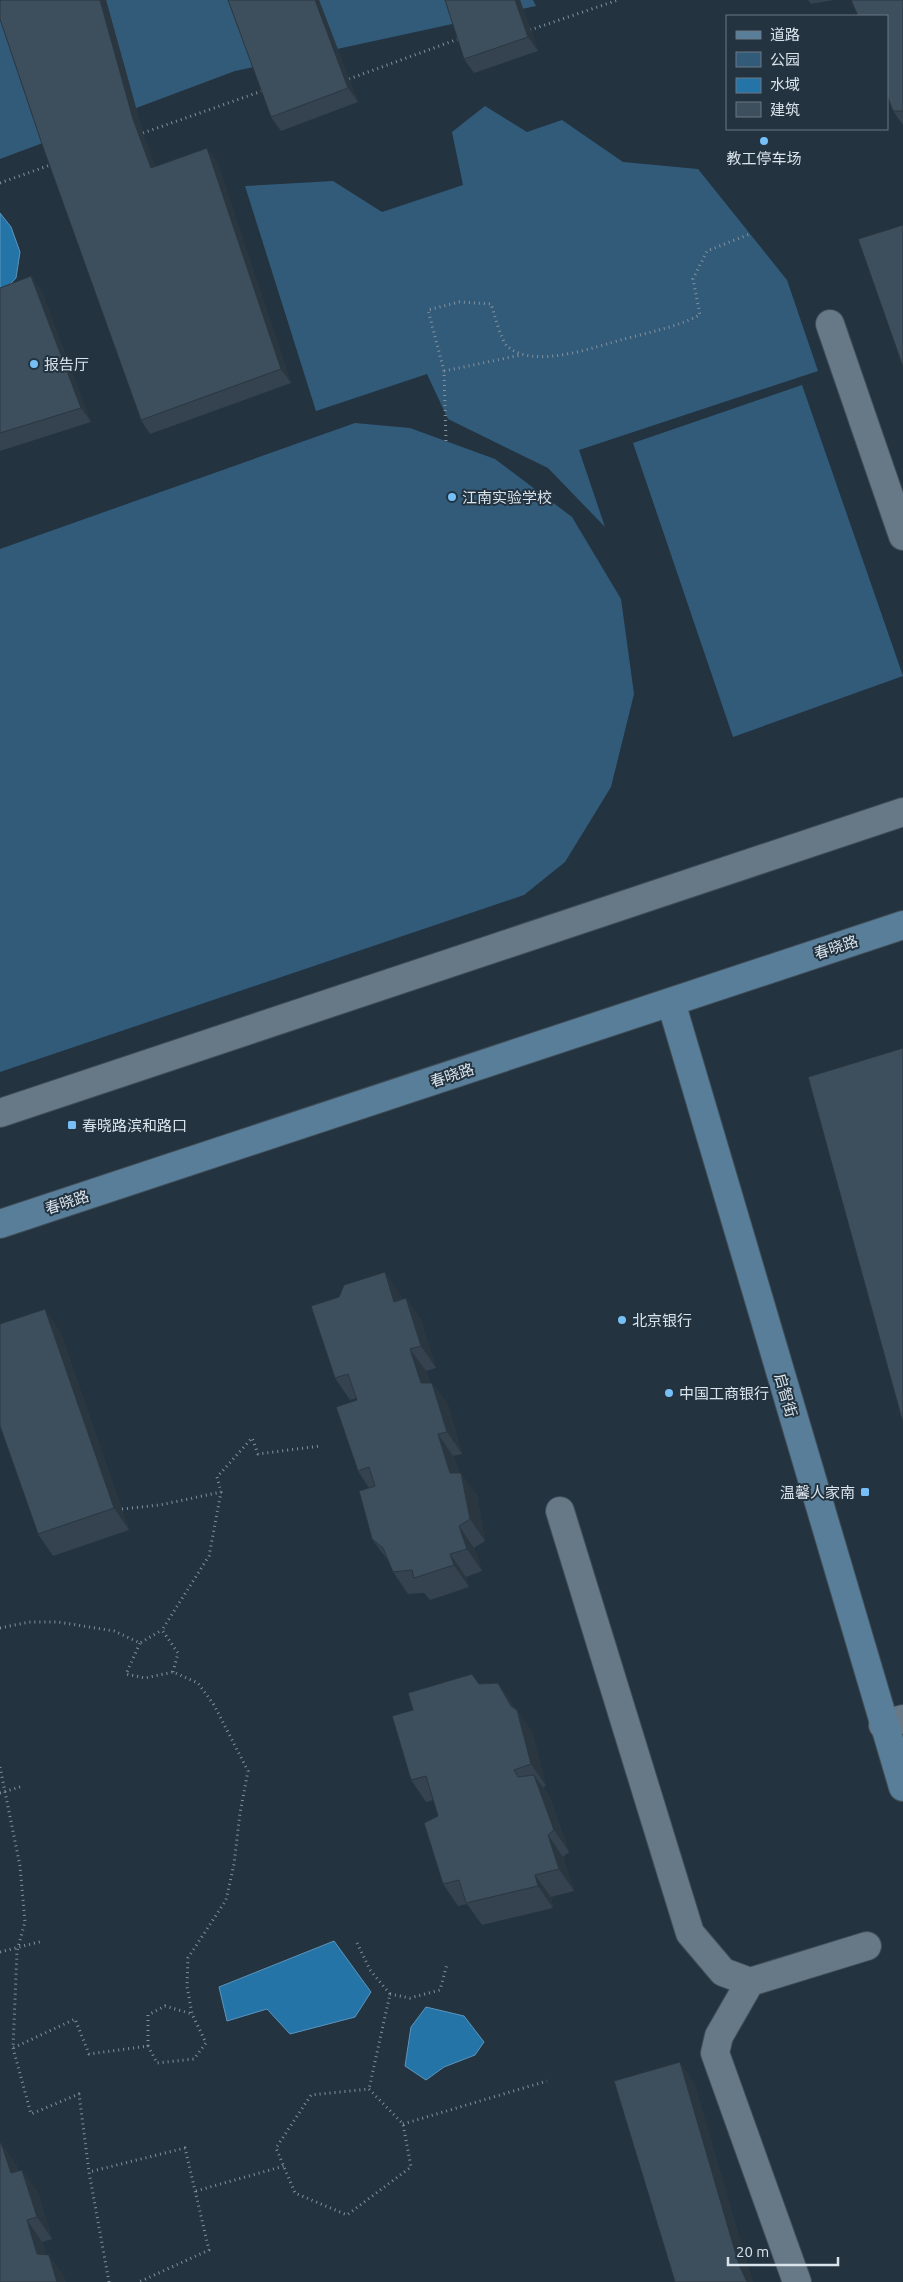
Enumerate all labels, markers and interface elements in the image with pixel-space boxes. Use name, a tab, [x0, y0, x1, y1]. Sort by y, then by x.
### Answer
legend	[726, 15, 888, 130]
text: 道路	[770, 26, 800, 43]
text: 公园	[770, 51, 800, 68]
text: 水域	[770, 76, 800, 93]
text: 建筑	[770, 101, 800, 118]
marker: 教工停车场	[758, 135, 770, 147]
place label: 教工停车场	[726, 150, 802, 167]
place label: 报告厅	[44, 356, 89, 373]
marker: 报告厅	[28, 358, 40, 370]
place label: 江南实验学校	[462, 489, 552, 506]
marker: 江南实验学校	[446, 491, 458, 503]
street label: 春晓路	[812, 932, 860, 962]
street label: 春晓路	[428, 1060, 476, 1090]
place label: 春晓路滨和路口	[82, 1117, 187, 1134]
marker: 春晓路滨和路口	[66, 1119, 78, 1131]
street label: 春晓路	[43, 1187, 91, 1217]
place label: 北京银行	[632, 1312, 692, 1329]
marker: 北京银行	[616, 1314, 628, 1326]
street label: 启智街	[772, 1371, 800, 1419]
place label: 中国工商银行	[679, 1385, 769, 1402]
marker: 中国工商银行	[663, 1387, 675, 1399]
place label: 温馨人家南	[780, 1484, 855, 1501]
marker: 温馨人家南	[859, 1486, 871, 1498]
scale bar	[728, 2234, 838, 2266]
text: 20 m	[736, 2243, 769, 2260]

